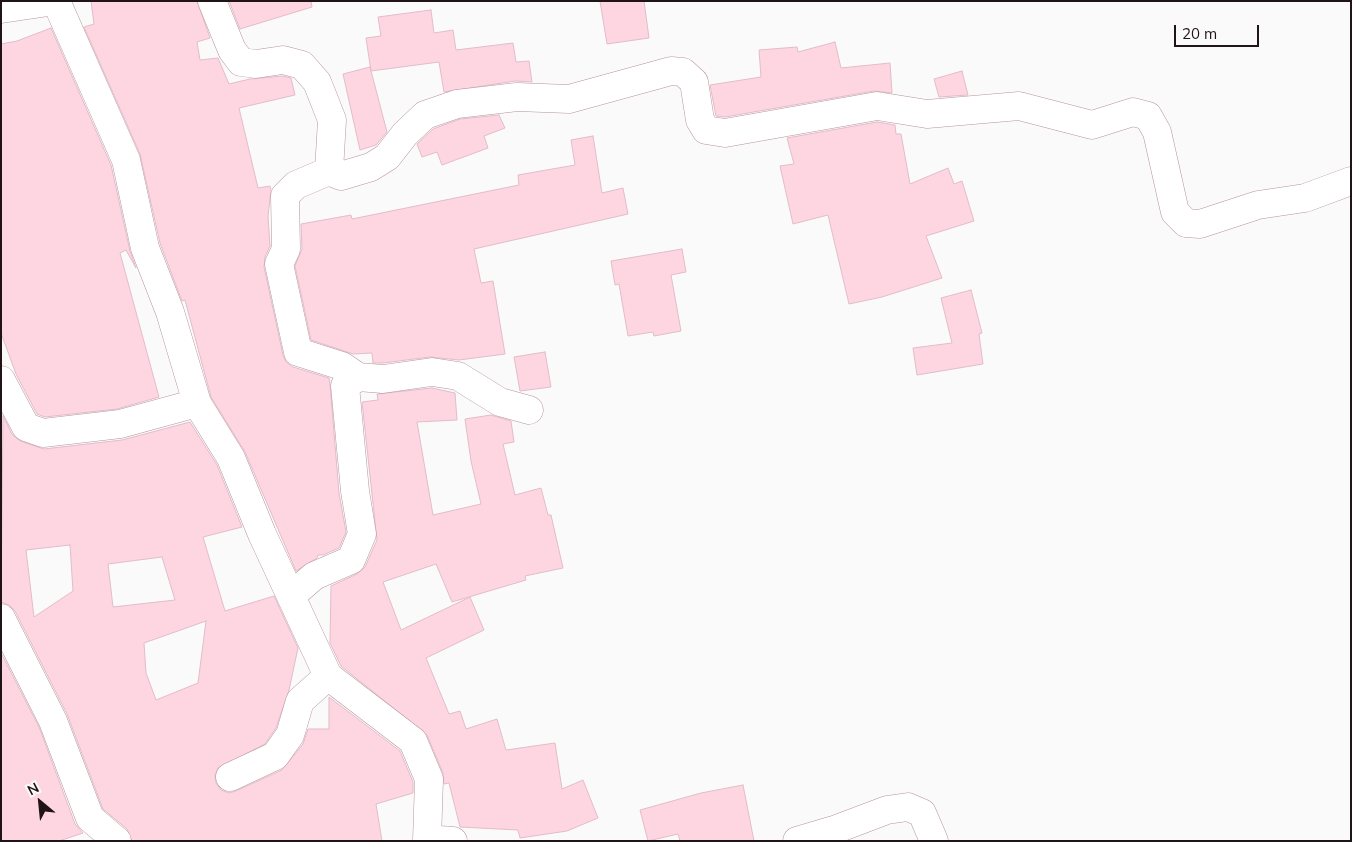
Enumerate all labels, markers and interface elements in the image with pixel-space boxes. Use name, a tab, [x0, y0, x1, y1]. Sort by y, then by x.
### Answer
scale bar	[1177, 15, 1262, 47]
text: 20 m	[1182, 24, 1217, 43]
north arrow	[15, 777, 65, 827]
text: N	[24, 778, 42, 799]

